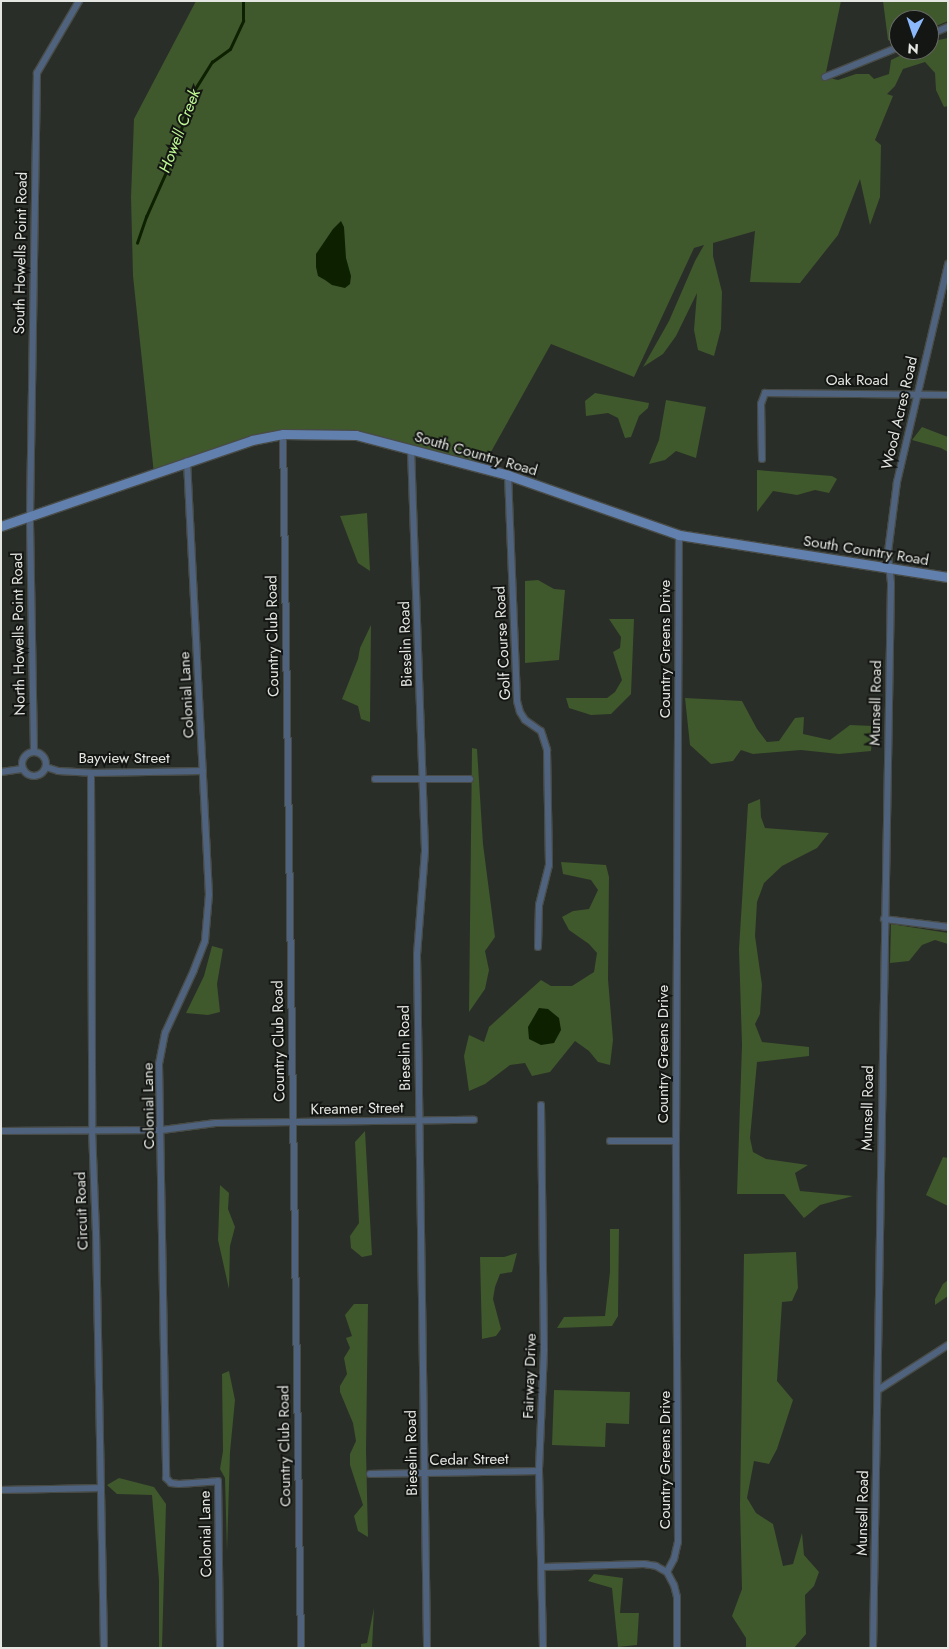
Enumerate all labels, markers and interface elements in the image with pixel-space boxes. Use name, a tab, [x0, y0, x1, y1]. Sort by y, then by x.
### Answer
north arrow	[889, 10, 939, 60]
text: N	[907, 39, 919, 59]
water label: Howell Creek	[155, 86, 205, 176]
street label: South Howells Point Road	[11, 172, 31, 334]
street label: Wood Acres Road	[878, 355, 922, 471]
street label: Oak Road	[826, 372, 888, 390]
street label: South Country Road	[412, 428, 540, 480]
street label: South Country Road	[802, 532, 930, 570]
street label: North Howells Point Road	[9, 552, 29, 716]
street label: Country Club Road	[263, 575, 283, 697]
street label: Country Greens Drive	[657, 580, 675, 718]
street label: Golf Course Road	[491, 586, 515, 700]
street label: Bieselin Road	[396, 601, 416, 687]
street label: Colonial Lane	[176, 651, 198, 739]
street label: Munsell Road	[866, 660, 886, 746]
street label: Bayview Street	[78, 750, 170, 768]
street label: Country Club Road	[269, 980, 289, 1102]
street label: Country Greens Drive	[655, 985, 673, 1123]
street label: Bieselin Road	[395, 1005, 415, 1091]
street label: Colonial Lane	[139, 1063, 159, 1149]
street label: Munsell Road	[858, 1065, 878, 1151]
street label: Kreamer Street	[310, 1099, 404, 1119]
street label: Circuit Road	[72, 1171, 92, 1251]
street label: Fairway Drive	[520, 1333, 540, 1419]
street label: Country Club Road	[275, 1385, 295, 1507]
street label: Country Greens Drive	[657, 1391, 675, 1529]
street label: Bieselin Road	[402, 1410, 422, 1496]
street label: Cedar Street	[429, 1450, 509, 1470]
street label: Munsell Road	[853, 1470, 873, 1556]
street label: Colonial Lane	[196, 1491, 216, 1577]

